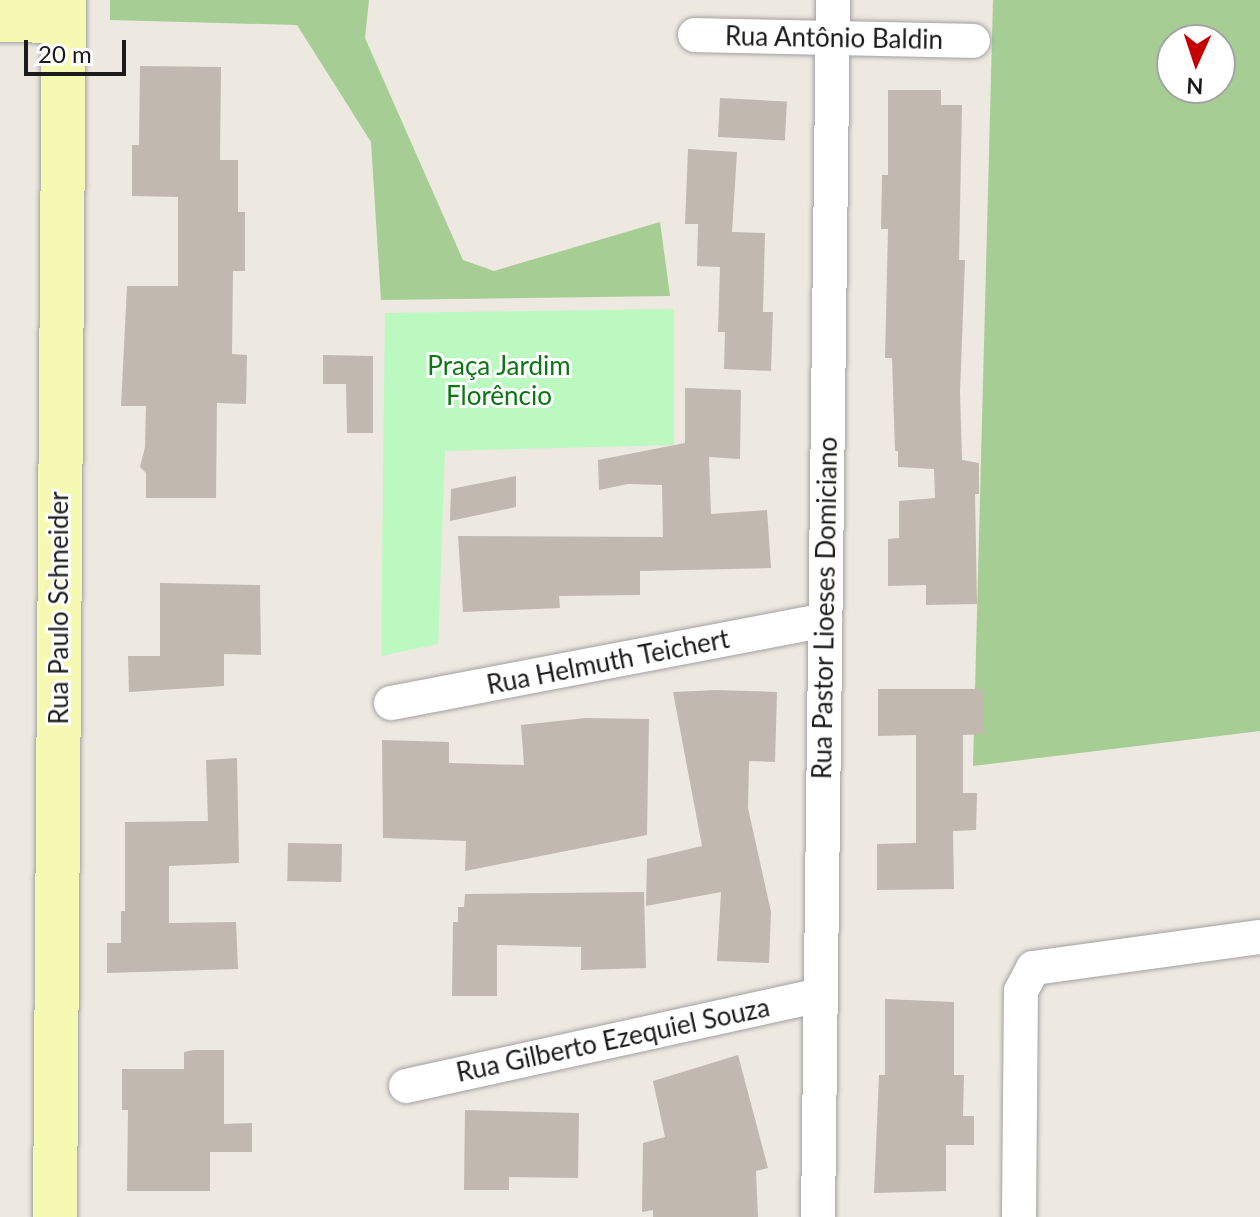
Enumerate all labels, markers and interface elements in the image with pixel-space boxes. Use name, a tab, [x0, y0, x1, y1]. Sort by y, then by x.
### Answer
street label: Rua Antônio Baldin	[724, 20, 944, 56]
scale bar	[28, 24, 130, 74]
north arrow	[1156, 24, 1236, 104]
text: 20 m	[38, 39, 92, 68]
text: N	[1186, 73, 1204, 100]
park label: Praça Jardim Florêncio	[427, 350, 571, 412]
street label: Rua Pastor Lioeses Domiciano	[806, 436, 844, 780]
street label: Rua Paulo Schneider	[43, 491, 75, 725]
street label: Rua Helmuth Teichert	[484, 623, 732, 701]
street label: Rua Gilberto Ezequiel Souza	[453, 992, 773, 1088]

